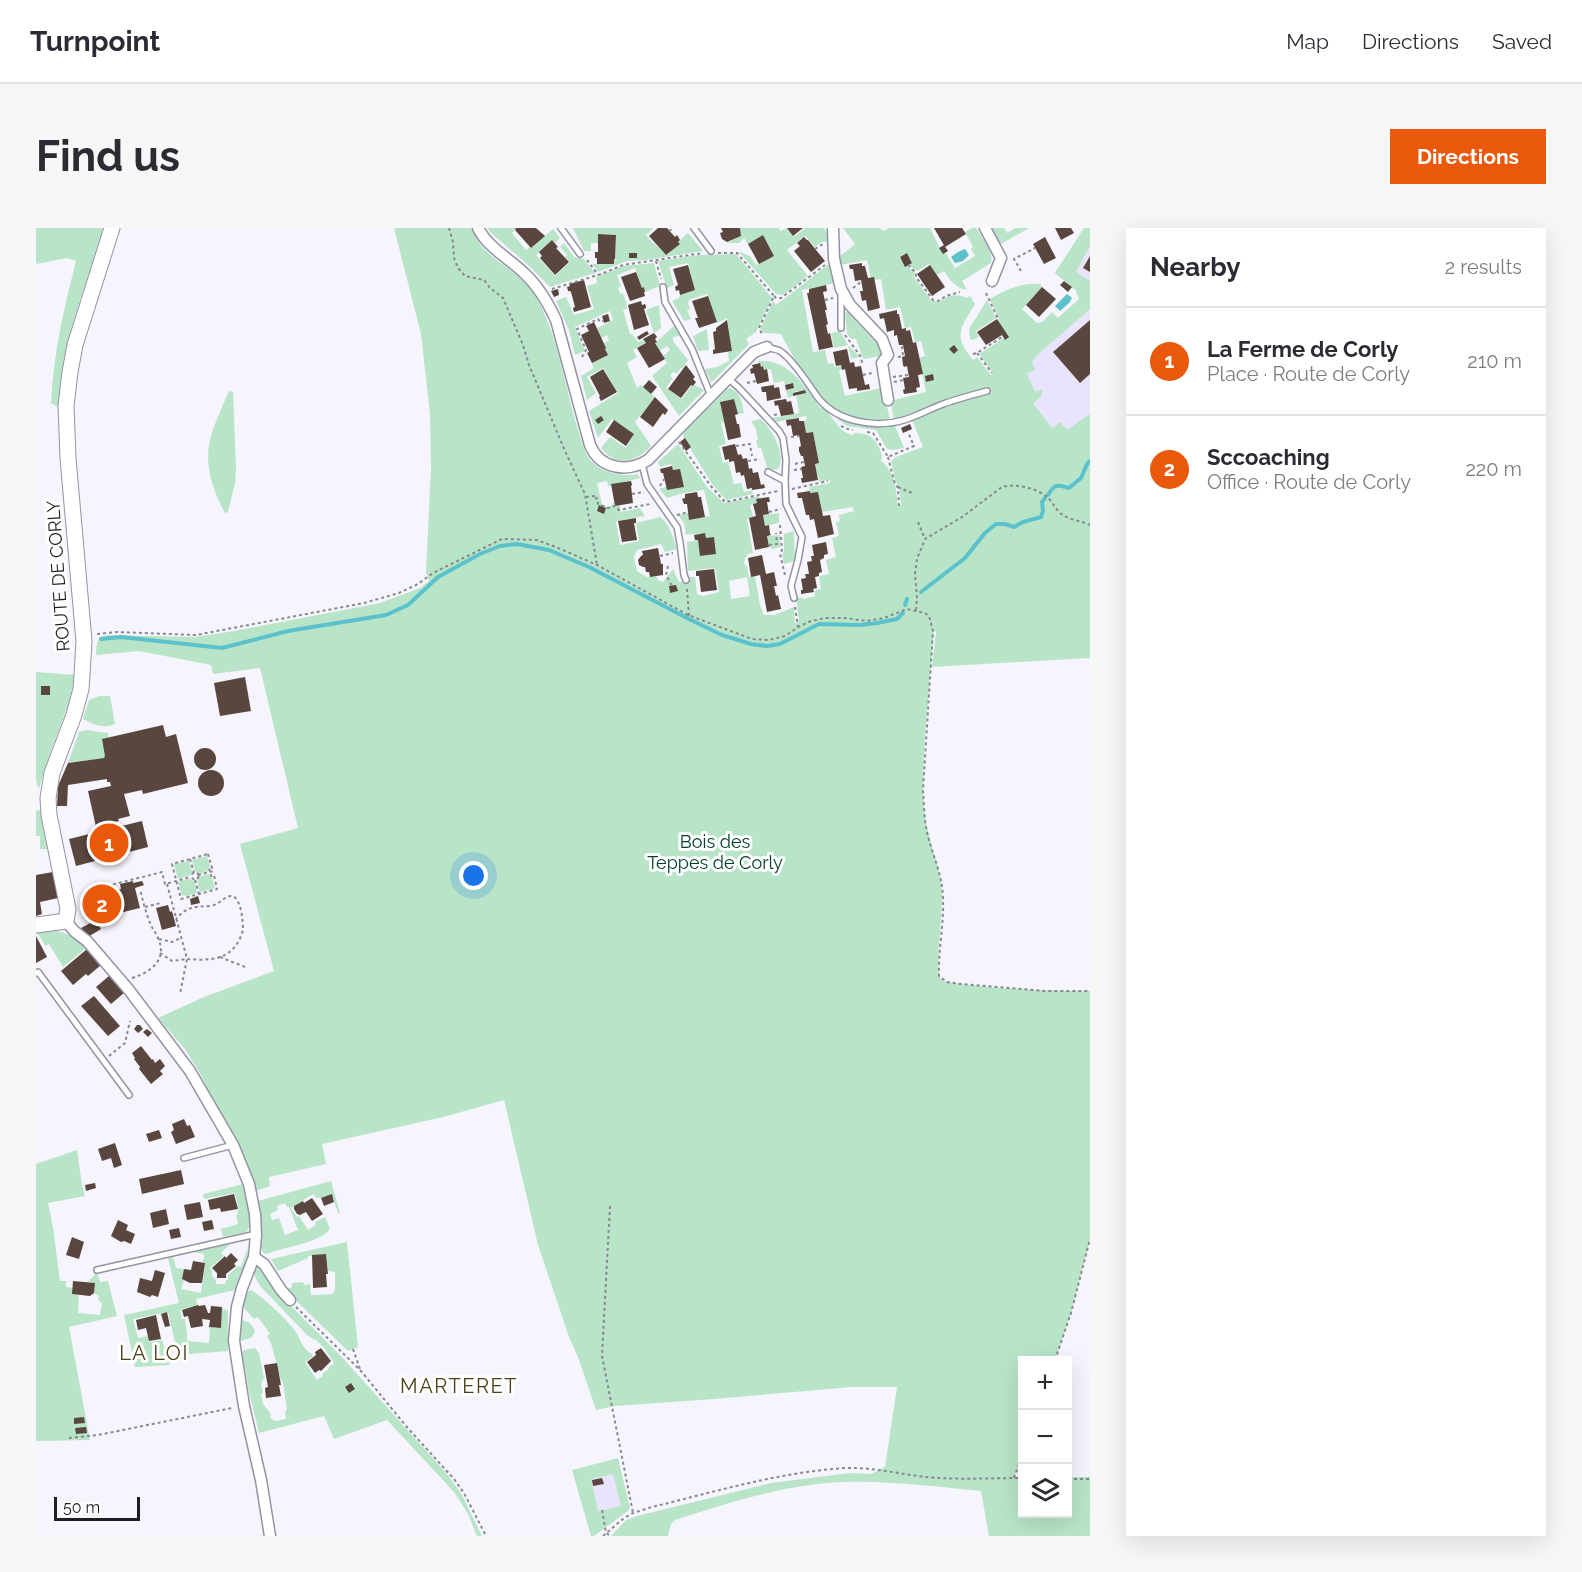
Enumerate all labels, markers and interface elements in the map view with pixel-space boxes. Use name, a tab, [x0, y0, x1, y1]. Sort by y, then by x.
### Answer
text: Turnpoint	[30, 25, 160, 58]
text: Map	[1286, 29, 1329, 54]
text: Directions	[1362, 29, 1459, 54]
text: Saved	[1492, 29, 1552, 54]
button: Directions	[1390, 129, 1546, 184]
text: Find us	[36, 132, 180, 181]
text: Nearby	[1150, 252, 1240, 282]
text: 2 results	[1445, 255, 1522, 279]
text: La Ferme de Corly	[1207, 336, 1398, 362]
text: 1	[1165, 349, 1174, 373]
text: 210 m	[1467, 349, 1522, 373]
text: Place · Route de Corly	[1207, 362, 1410, 386]
text: Sccoaching	[1207, 444, 1330, 470]
text: 2	[1164, 457, 1175, 481]
text: 220 m	[1465, 457, 1522, 481]
text: Office · Route de Corly	[1207, 470, 1411, 494]
street label: ROUTE DE CORLY	[42, 499, 74, 652]
pin: 1	[90, 820, 128, 866]
park label: Bois des Teppes de Corly	[647, 831, 783, 873]
your location	[459, 861, 488, 890]
pin: 2	[82, 882, 122, 926]
district label: LA LOI	[119, 1341, 189, 1365]
map controls	[1018, 1356, 1072, 1518]
button: +	[1018, 1356, 1072, 1410]
district label: MARTERET	[400, 1374, 518, 1398]
button: −	[1018, 1410, 1072, 1464]
button: layers	[1018, 1464, 1072, 1518]
scale bar	[54, 1494, 140, 1522]
text: 50 m	[63, 1498, 100, 1517]

